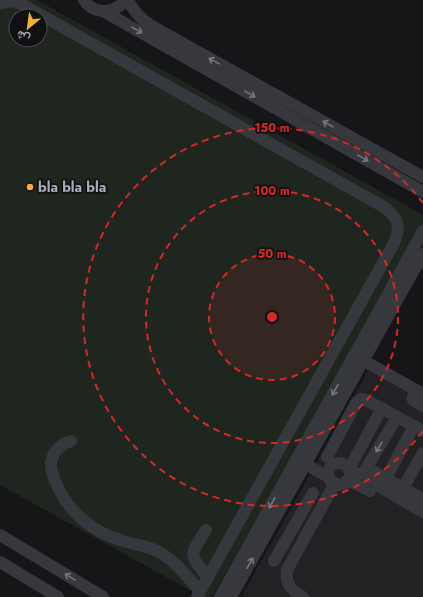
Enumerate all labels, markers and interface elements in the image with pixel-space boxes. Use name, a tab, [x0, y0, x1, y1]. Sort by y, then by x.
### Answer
north arrow	[8, 8, 48, 48]
text: ش	[13, 27, 33, 47]
one-way arrow	[131, 27, 143, 35]
one-way arrow	[208, 56, 220, 64]
one-way arrow	[244, 91, 256, 99]
text: 150 m	[254, 119, 290, 137]
one-way arrow	[322, 119, 334, 127]
one-way arrow	[357, 155, 369, 163]
place label: bla bla bla	[38, 177, 106, 197]
marker: bla bla bla	[25, 182, 35, 192]
text: 100 m	[254, 182, 290, 200]
text: 50 m	[257, 245, 287, 263]
centre of rings	[265, 310, 279, 324]
one-way arrow	[331, 383, 338, 395]
one-way arrow	[375, 441, 383, 453]
one-way arrow	[267, 497, 275, 509]
one-way arrow	[247, 557, 255, 569]
one-way arrow	[64, 572, 76, 580]

